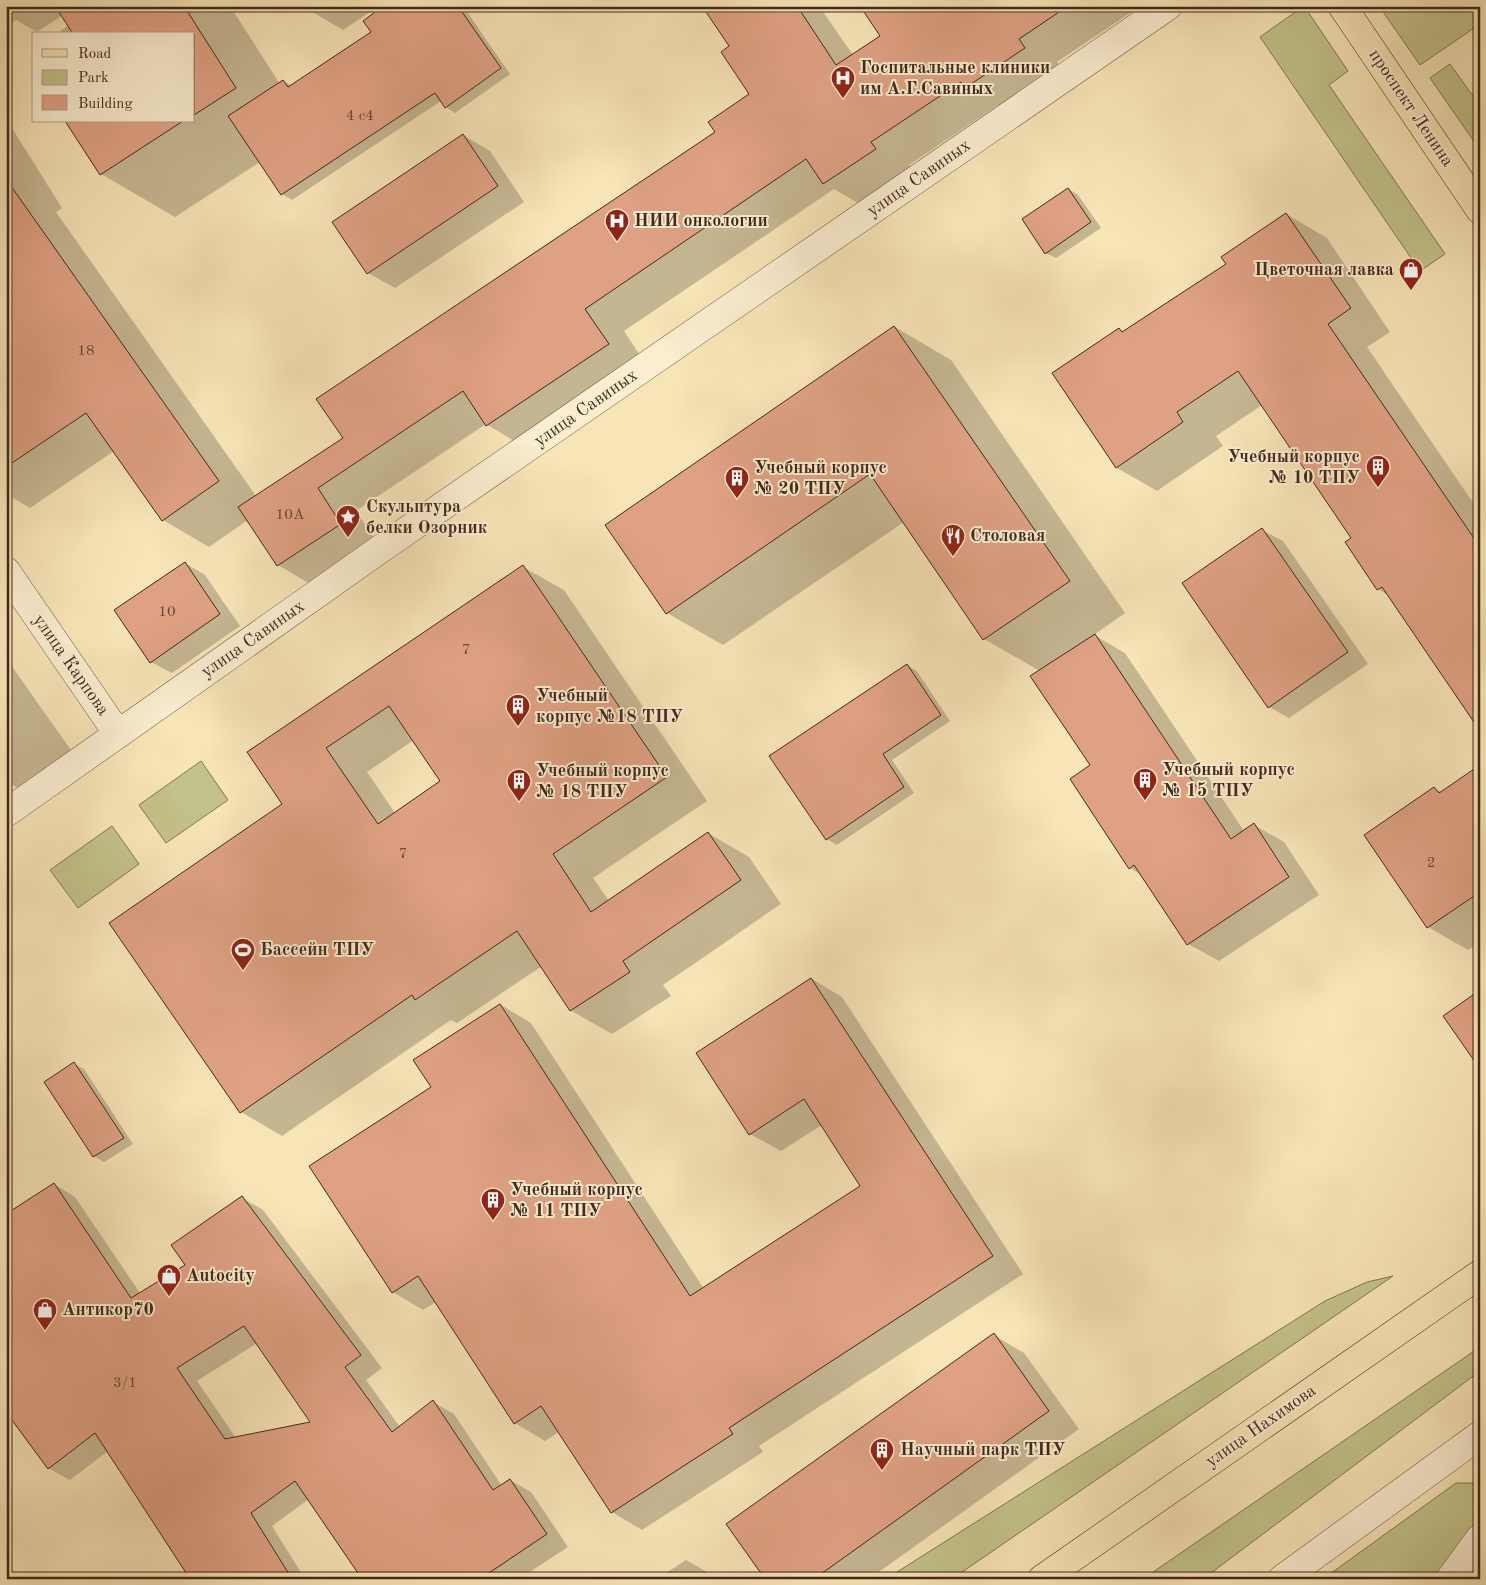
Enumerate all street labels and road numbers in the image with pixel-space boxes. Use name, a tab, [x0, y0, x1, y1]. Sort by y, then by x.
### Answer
street label: проспект Ленина	[1365, 46, 1457, 170]
street label: улица Савиных	[864, 136, 974, 220]
street label: улица Савиных	[531, 366, 641, 450]
street label: улица Савиных	[198, 597, 308, 681]
street label: улица Карпова	[30, 611, 112, 719]
street label: улица Нахимова	[1203, 1381, 1320, 1471]

